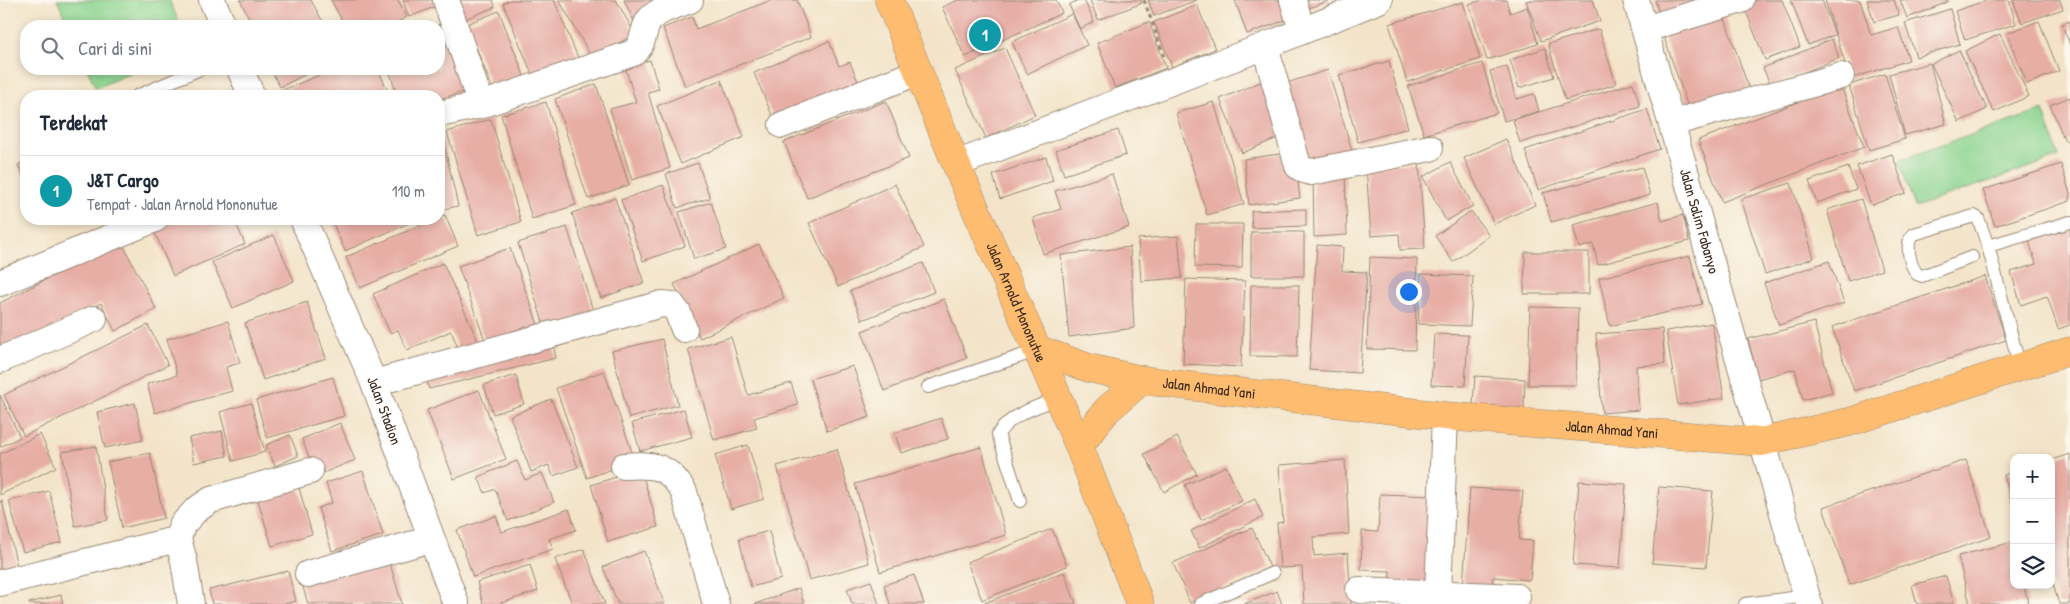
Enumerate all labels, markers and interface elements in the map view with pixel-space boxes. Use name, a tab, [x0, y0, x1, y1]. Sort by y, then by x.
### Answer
pin: 1	[969, 16, 1001, 54]
search box	[20, 20, 445, 75]
icon: search	[38, 34, 66, 62]
text: Cari di sini	[78, 35, 152, 61]
text: Terdekat	[40, 108, 107, 137]
street label: Jalan Salim Fabanyo	[1675, 166, 1725, 276]
text: J&T Cargo	[87, 167, 159, 193]
text: 1	[53, 180, 59, 202]
text: 110 m	[392, 180, 425, 202]
text: Tempat · Jalan Arnold Mononutue	[87, 193, 278, 215]
street label: Jalan Arnold Mononutue	[981, 239, 1052, 365]
your location	[1396, 279, 1422, 305]
street label: Jalan Ahmad Yani	[1161, 372, 1257, 404]
street label: Jalan Stadion	[362, 373, 407, 448]
street label: Jalan Ahmad Yani	[1565, 415, 1659, 444]
map controls	[2010, 454, 2055, 589]
button: +	[2010, 454, 2055, 499]
button: −	[2010, 499, 2055, 544]
button: layers	[2010, 544, 2055, 589]

